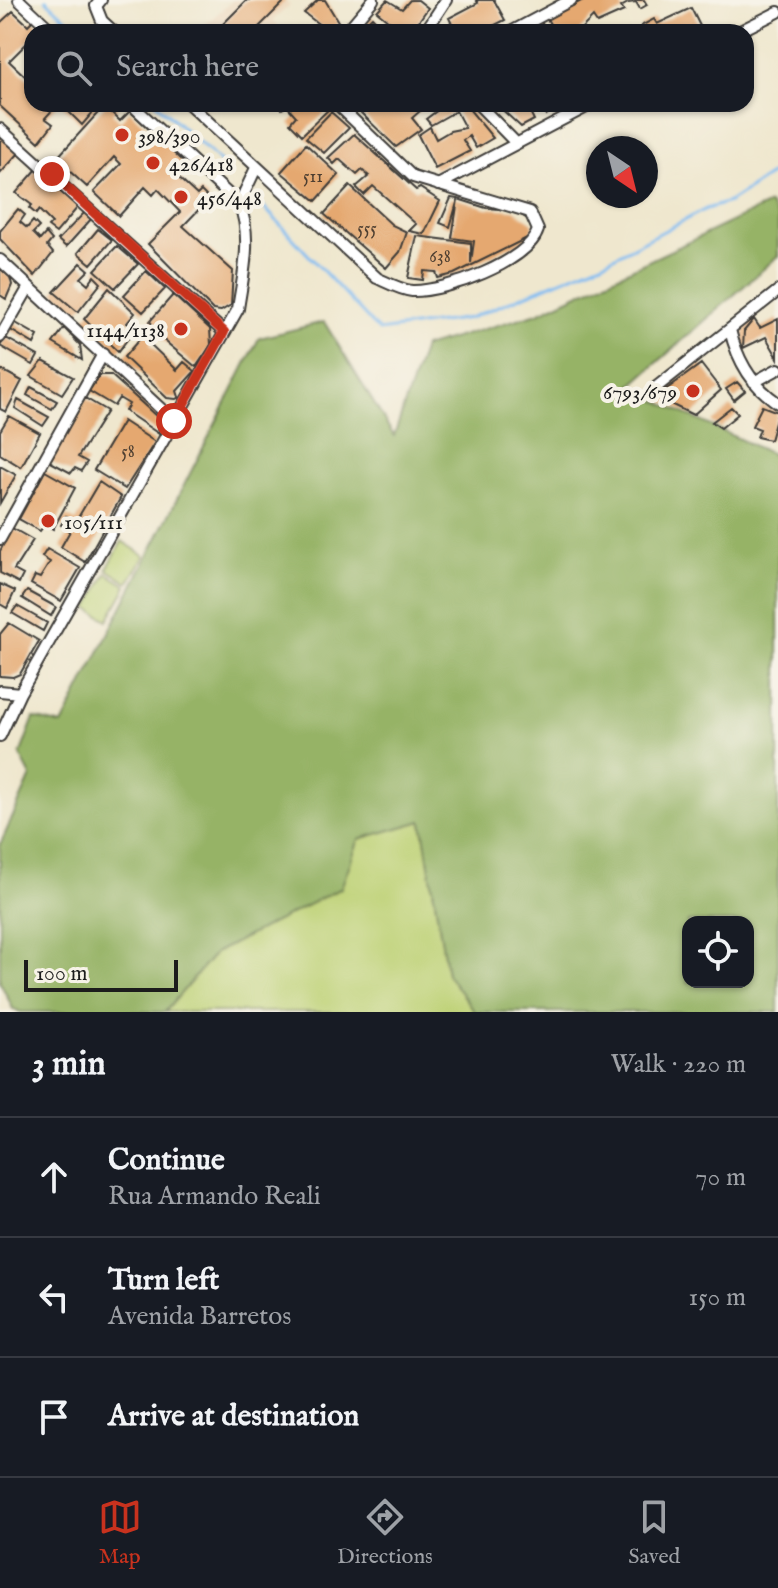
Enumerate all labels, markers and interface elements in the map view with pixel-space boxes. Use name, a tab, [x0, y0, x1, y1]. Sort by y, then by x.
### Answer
search box	[24, 24, 754, 112]
icon: search	[52, 46, 96, 90]
text: Search here	[116, 49, 259, 87]
place label: 398/390	[138, 123, 201, 151]
marker: 398/390	[113, 126, 131, 144]
north arrow	[586, 136, 658, 208]
place label: 426/418	[169, 151, 234, 179]
marker: 426/418	[144, 154, 162, 172]
route end	[34, 156, 70, 192]
house number: 511	[303, 166, 323, 189]
place label: 456/448	[197, 185, 262, 213]
marker: 456/448	[172, 188, 190, 206]
house number: 555	[357, 218, 377, 241]
house number: 638	[429, 246, 451, 269]
place label: 1144/1138	[86, 317, 165, 345]
marker: 1144/1138	[172, 320, 190, 338]
place label: 6793/679	[603, 379, 677, 407]
marker: 6793/679	[684, 382, 702, 400]
route start	[156, 403, 192, 439]
house number: 58	[121, 441, 135, 464]
place label: 105/111	[64, 509, 123, 537]
marker: 105/111	[39, 512, 57, 530]
map controls	[682, 916, 754, 988]
button: locate	[682, 916, 754, 988]
scale bar	[24, 956, 178, 992]
text: 100 m	[36, 960, 88, 988]
text: 3 min	[32, 1043, 106, 1086]
text: Walk · 220 m	[611, 1048, 746, 1081]
text: Continue	[108, 1142, 225, 1180]
icon: ahead	[32, 1155, 76, 1199]
text: 70 m	[695, 1161, 746, 1194]
text: Rua Armando Reali	[108, 1180, 321, 1213]
text: Turn left	[108, 1262, 219, 1300]
icon: left	[32, 1275, 76, 1319]
text: 150 m	[688, 1281, 746, 1314]
text: Avenida Barretos	[108, 1300, 291, 1333]
icon: arrive	[32, 1395, 76, 1439]
text: Arrive at destination	[108, 1398, 359, 1436]
tab: Map	[98, 1495, 142, 1571]
tab: Directions	[337, 1495, 433, 1571]
tab: Saved	[628, 1495, 680, 1571]

